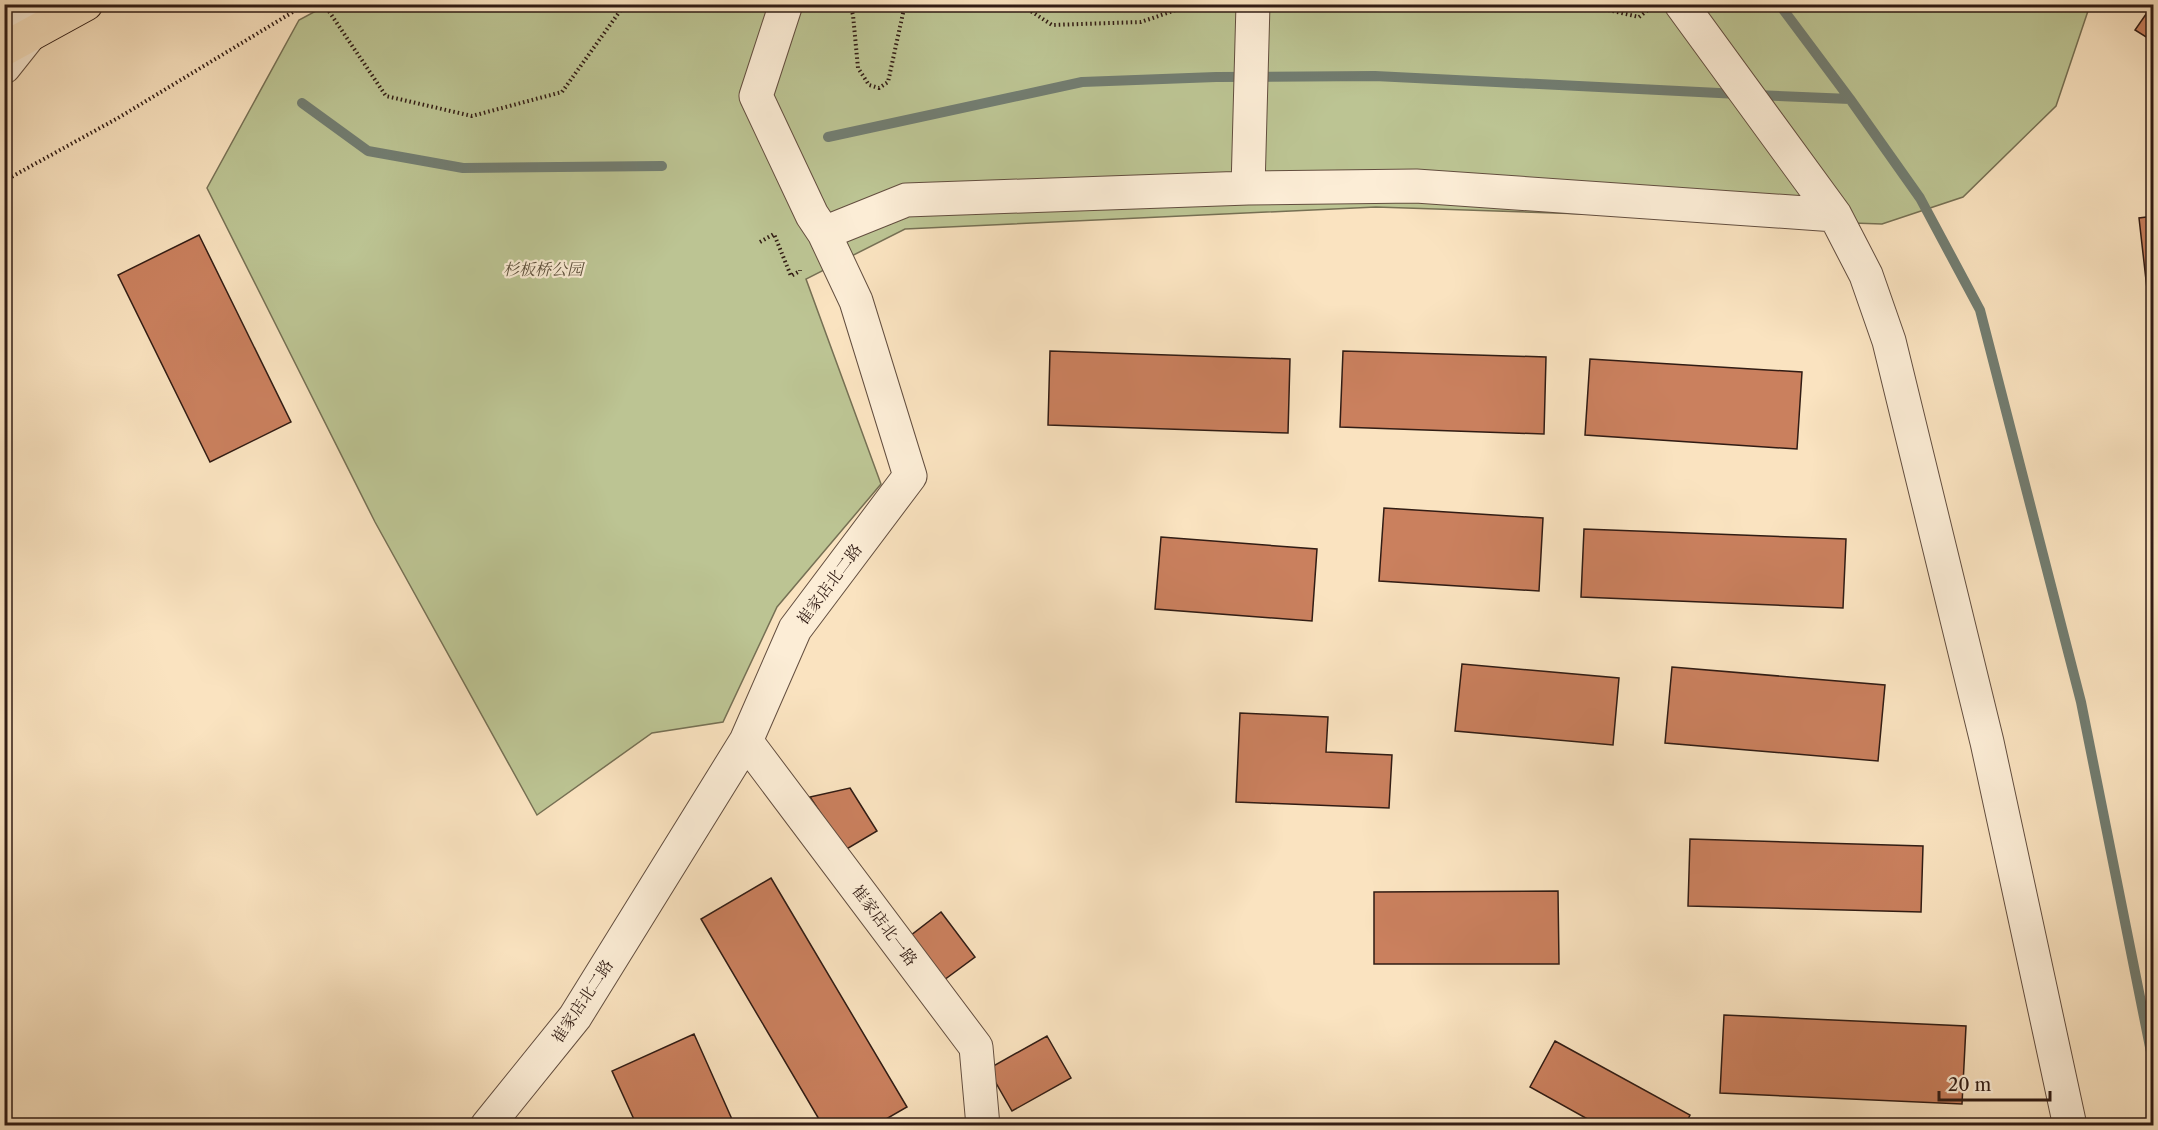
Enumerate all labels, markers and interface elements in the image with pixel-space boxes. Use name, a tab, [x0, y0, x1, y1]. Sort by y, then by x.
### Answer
park label: 杉板桥公园	[503, 259, 586, 279]
street label: 崔家店北二路	[792, 540, 866, 628]
street label: 崔家店北一路	[848, 881, 922, 969]
street label: 崔家店北二路	[547, 956, 617, 1046]
scale bar	[1939, 1064, 2050, 1102]
text: 20 m	[1948, 1074, 1992, 1096]

